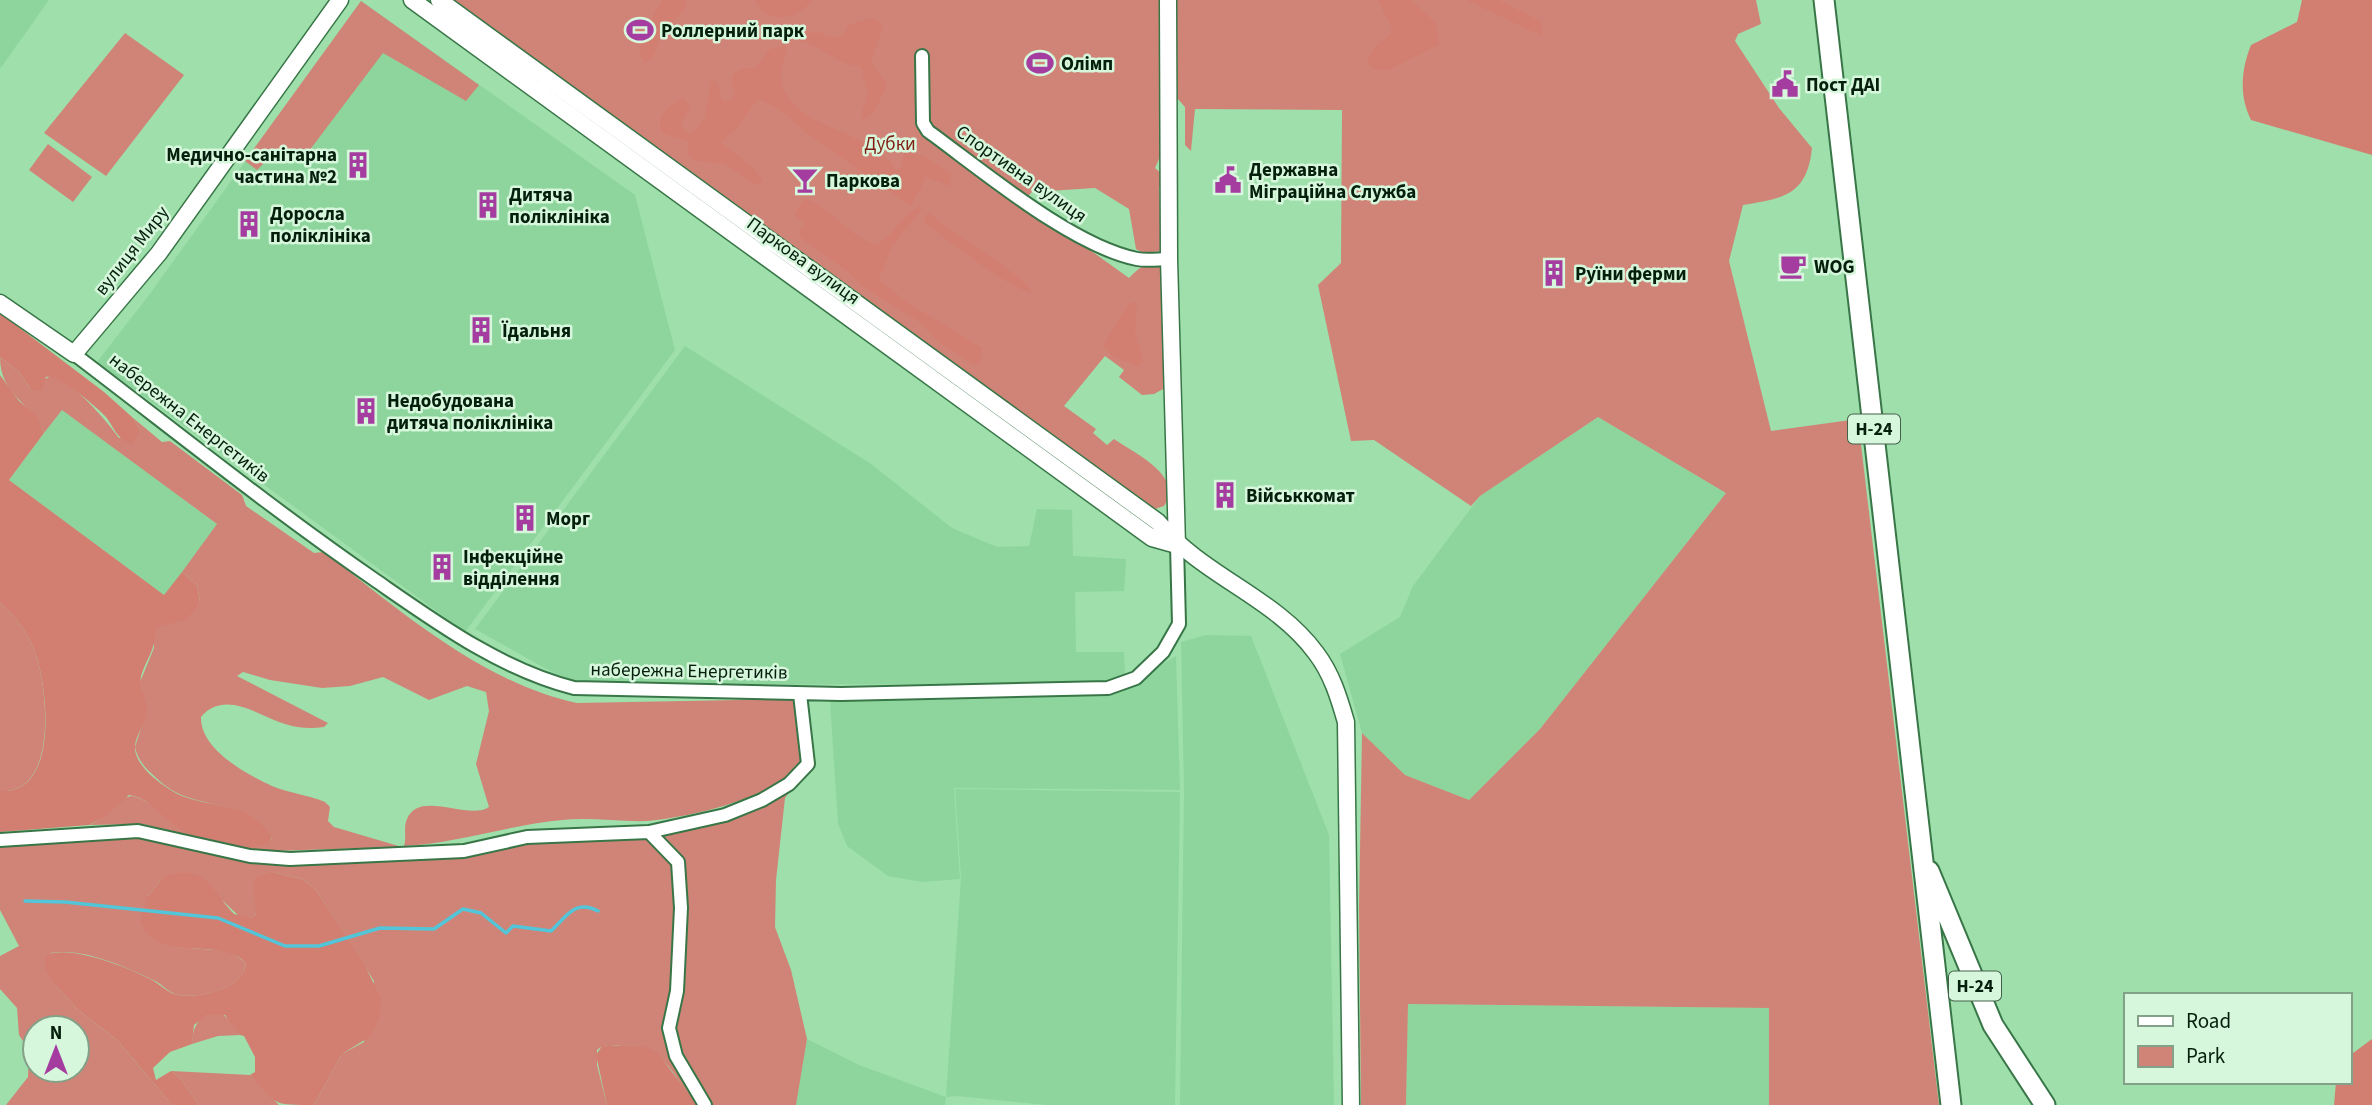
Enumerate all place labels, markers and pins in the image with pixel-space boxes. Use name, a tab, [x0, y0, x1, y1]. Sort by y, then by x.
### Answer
sports icon: Роллерний парк	[625, 15, 655, 45]
place label: Роллерний парк	[661, 18, 805, 45]
sports icon: Олімп	[1025, 48, 1055, 78]
place label: Олімп	[1061, 51, 1113, 78]
public building icon: Пост ДАІ	[1770, 69, 1800, 99]
place label: Пост ДАІ	[1806, 72, 1880, 99]
place label: Медично-санітарна частина №2	[166, 142, 337, 191]
building icon: Медично-санітарна частина №2	[343, 150, 373, 180]
place label: Державна Міграційна Служба	[1249, 157, 1416, 206]
bar icon: Паркова	[790, 165, 820, 195]
public building icon: Державна Міграційна Служба	[1213, 165, 1243, 195]
place label: Паркова	[826, 168, 900, 195]
place label: Дитяча поліклініка	[509, 182, 610, 231]
building icon: Дитяча поліклініка	[473, 190, 503, 220]
place label: Доросла поліклініка	[270, 201, 371, 250]
building icon: Доросла поліклініка	[234, 209, 264, 239]
cafe icon: WOG	[1778, 251, 1808, 281]
place label: WOG	[1814, 254, 1855, 281]
building icon: Руїни ферми	[1539, 258, 1569, 288]
place label: Руїни ферми	[1575, 261, 1687, 288]
building icon: Їдальня	[466, 315, 496, 345]
place label: Їдальня	[501, 318, 571, 345]
place label: Недобудована дитяча поліклініка	[387, 388, 553, 437]
building icon: Недобудована дитяча поліклініка	[351, 396, 381, 426]
building icon: Військкомат	[1210, 480, 1240, 510]
place label: Військкомат	[1246, 483, 1355, 510]
building icon: Морг	[510, 503, 540, 533]
place label: Морг	[546, 506, 590, 533]
place label: Інфекційне відділення	[463, 544, 564, 593]
building icon: Інфекційне відділення	[427, 552, 457, 582]

